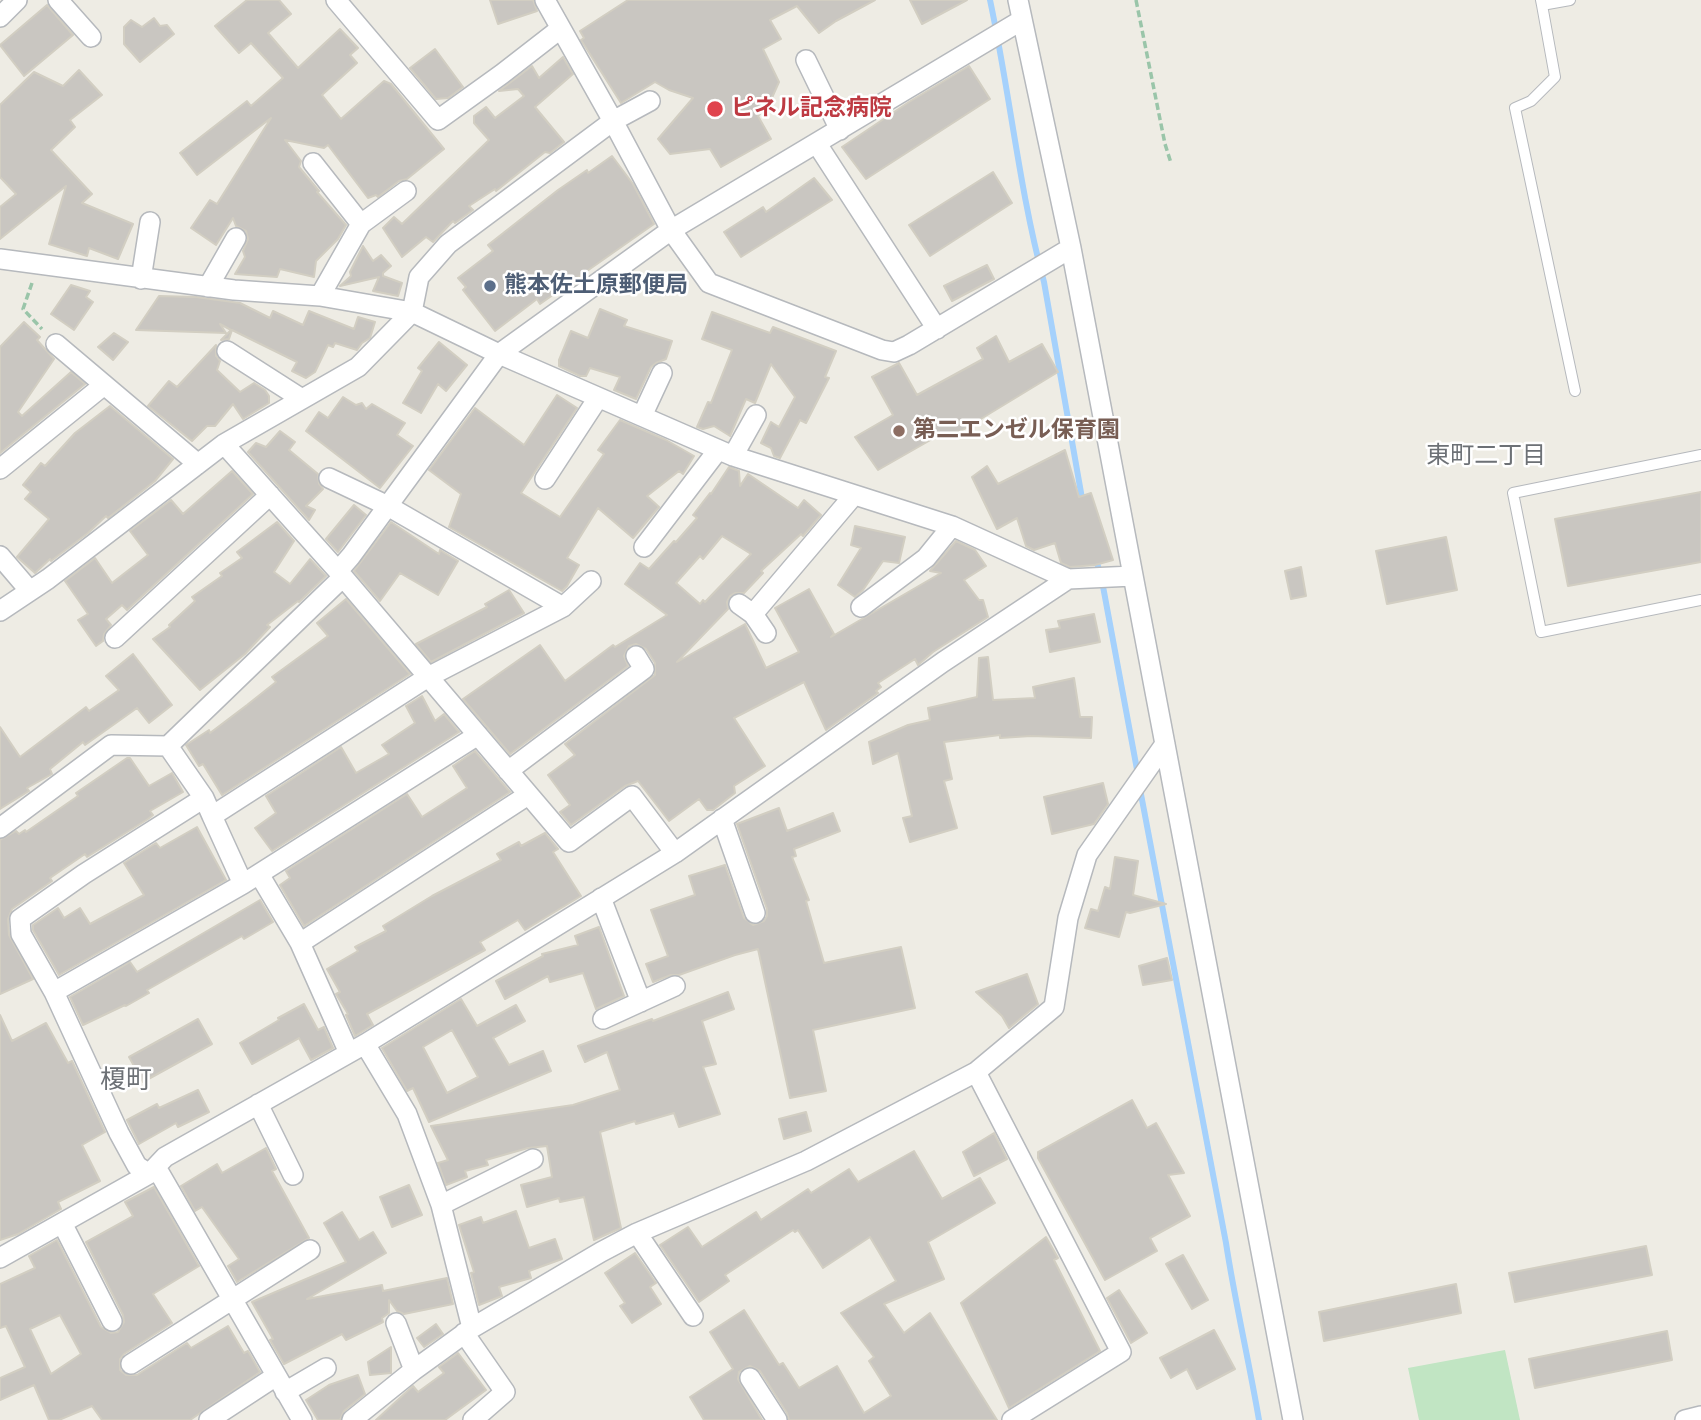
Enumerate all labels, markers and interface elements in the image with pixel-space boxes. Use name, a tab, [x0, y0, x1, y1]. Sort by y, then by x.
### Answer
place label: ピネル記念病院	[731, 95, 892, 123]
marker: ピネル記念病院	[705, 99, 725, 119]
place label: 熊本佐土原郵便局	[504, 272, 688, 300]
marker: 熊本佐土原郵便局	[482, 278, 498, 294]
place label: 第二エンゼル保育園	[913, 417, 1120, 445]
marker: 第二エンゼル保育園	[891, 423, 907, 439]
district label: 東町二丁目	[1426, 443, 1546, 471]
district label: 榎町	[100, 1065, 152, 1097]

